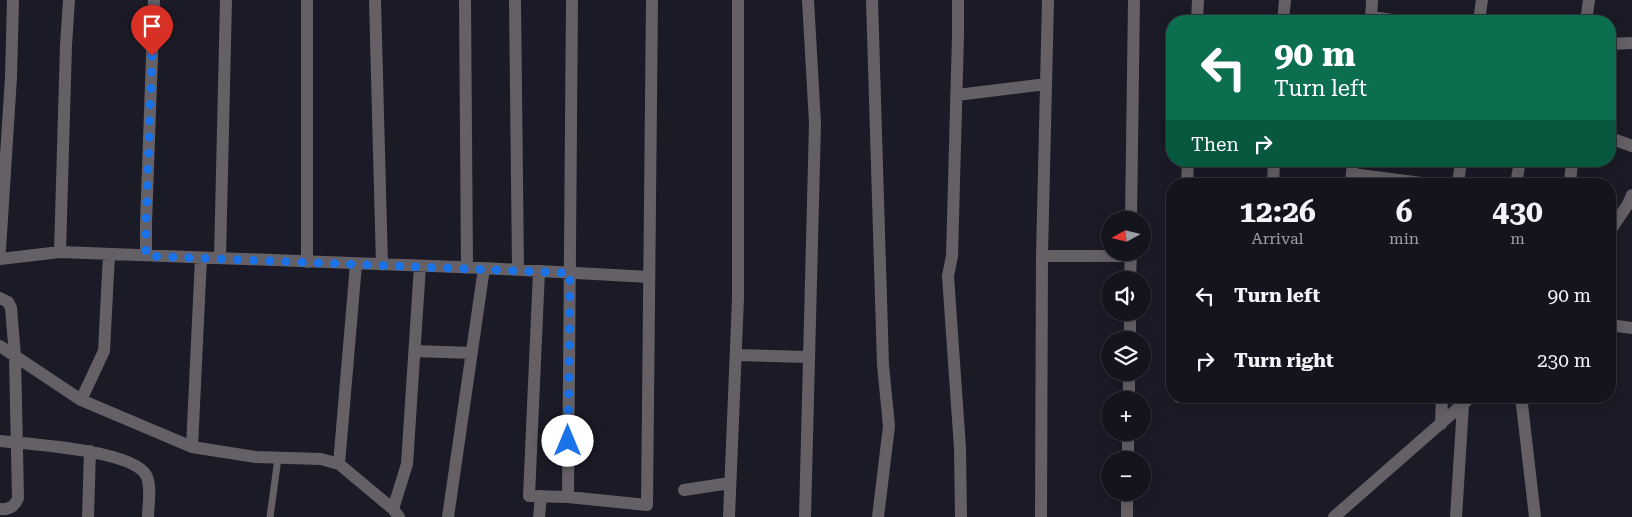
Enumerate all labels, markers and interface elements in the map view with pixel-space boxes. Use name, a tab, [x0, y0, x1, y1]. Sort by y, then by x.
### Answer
pin	[131, 5, 173, 56]
icon: arrive	[138, 12, 166, 40]
text: 90 m	[1274, 34, 1356, 75]
icon: left	[1191, 35, 1256, 100]
text: Turn left	[1274, 76, 1367, 101]
icon: right	[1249, 130, 1277, 158]
text: Then	[1191, 133, 1239, 156]
text: 12:26	[1239, 194, 1316, 229]
text: 6	[1396, 194, 1412, 229]
text: 430	[1492, 194, 1543, 229]
north arrow	[1101, 211, 1151, 261]
map controls	[1101, 211, 1151, 501]
text: Arrival	[1252, 229, 1304, 248]
text: min	[1389, 229, 1419, 248]
text: m	[1510, 229, 1525, 248]
button: sound	[1101, 271, 1151, 321]
icon: left	[1191, 282, 1219, 310]
text: Turn left	[1234, 284, 1320, 307]
text: 90 m	[1548, 284, 1591, 307]
button: layers	[1101, 331, 1151, 381]
icon: right	[1191, 347, 1219, 375]
text: Turn right	[1234, 349, 1334, 372]
text: 230 m	[1537, 349, 1591, 372]
button: +	[1101, 391, 1151, 441]
position arrow	[541, 414, 593, 466]
button: −	[1101, 451, 1151, 501]

